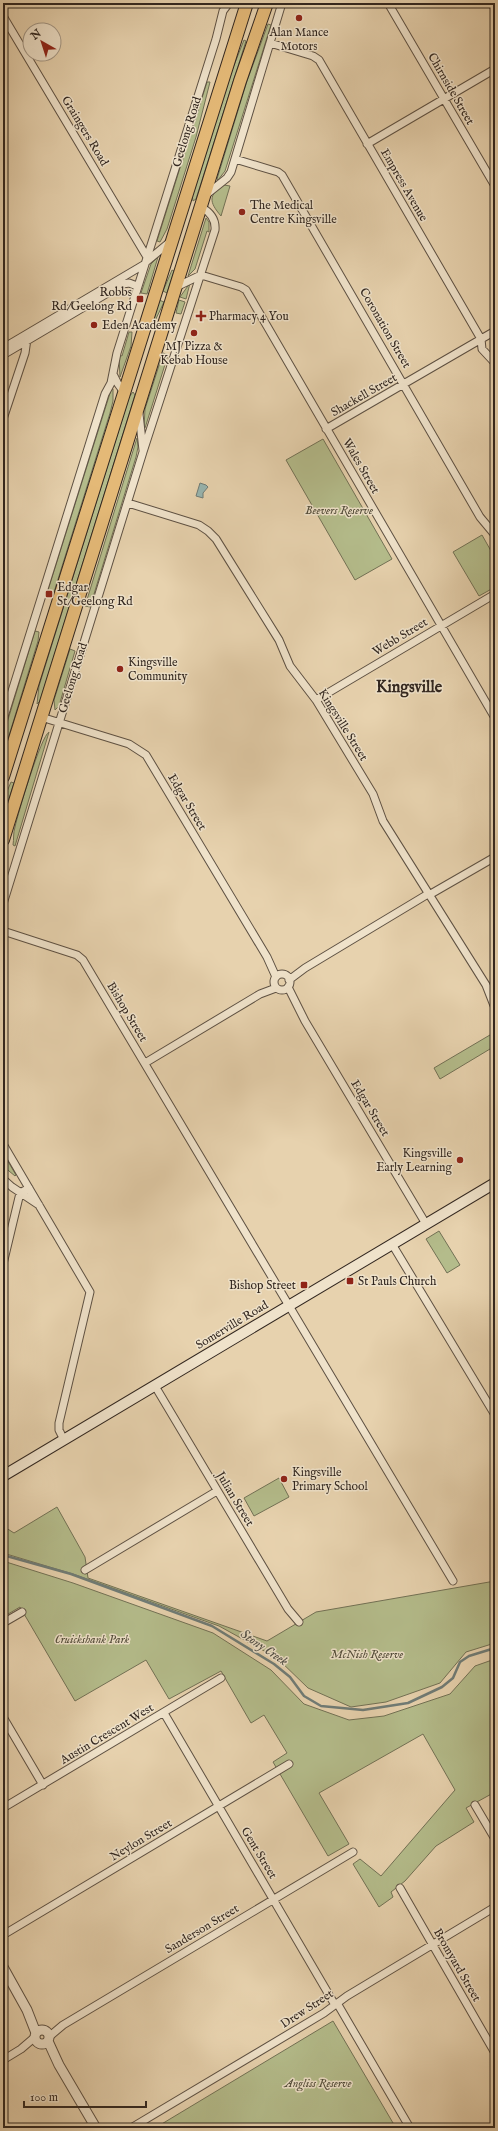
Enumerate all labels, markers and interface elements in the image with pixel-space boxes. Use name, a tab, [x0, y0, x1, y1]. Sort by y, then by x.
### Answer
marker: Alan Mance Motors	[294, 13, 304, 23]
north arrow	[22, 22, 62, 62]
place label: Alan Mance Motors	[268, 25, 329, 54]
text: N	[27, 26, 45, 44]
street label: Chirnside Street	[424, 50, 478, 128]
street label: Graingers Road	[58, 93, 112, 169]
street label: Geelong Road	[169, 94, 205, 169]
street label: Empress Avenue	[376, 146, 431, 225]
place label: The Medical Centre Kingsville	[250, 198, 337, 227]
marker: The Medical Centre Kingsville	[237, 207, 247, 217]
place label: Robbs Rd/Geelong Rd	[51, 285, 133, 314]
street label: Coronation Street	[356, 285, 414, 371]
marker: Robbs Rd/Geelong Rd	[135, 294, 145, 304]
place label: Pharmacy 4 You	[209, 309, 289, 324]
marker: Pharmacy 4 You	[196, 311, 206, 321]
place label: Eden Academy	[102, 318, 177, 333]
marker: Eden Academy	[89, 320, 99, 330]
marker: MJ Pizza & Kebab House	[189, 328, 199, 338]
place label: MJ Pizza & Kebab House	[160, 339, 228, 368]
street label: Shackell Street	[328, 370, 400, 420]
street label: Wales Street	[339, 436, 383, 496]
park label: Beevers Reserve	[305, 503, 373, 518]
place label: Edgar St/Geelong Rd	[57, 580, 133, 609]
marker: Edgar St/Geelong Rd	[44, 589, 54, 599]
street label: Webb Street	[370, 615, 430, 659]
street label: Geelong Road	[55, 640, 91, 715]
place label: Kingsville Community	[128, 655, 187, 684]
marker: Kingsville Community	[115, 664, 125, 674]
district label: Kingsville	[376, 678, 443, 698]
street label: Kingsville Street	[315, 686, 371, 764]
street label: Edgar Street	[164, 771, 210, 833]
street label: Bishop Street	[102, 979, 151, 1045]
street label: Edgar Street	[347, 1077, 393, 1139]
place label: Kingsville Early Learning	[376, 1146, 452, 1175]
marker: Kingsville Early Learning	[455, 1155, 465, 1165]
place label: St Pauls Church	[358, 1274, 437, 1289]
marker: St Pauls Church	[345, 1276, 355, 1286]
place label: Bishop Street	[229, 1278, 296, 1294]
marker: Bishop Street	[299, 1280, 309, 1290]
street label: Somerville Road	[193, 1297, 272, 1353]
place label: Kingsville Primary School	[292, 1465, 368, 1494]
street label: Julian Street	[211, 1467, 257, 1530]
marker: Kingsville Primary School	[279, 1474, 289, 1484]
water label: Stony Creek	[237, 1626, 292, 1671]
park label: Cruickshank Park	[55, 1632, 130, 1647]
park label: McNish Reserve	[331, 1647, 403, 1662]
street label: Austin Crescent West	[57, 1700, 156, 1768]
street label: Neylon Street	[107, 1816, 175, 1864]
street label: Gent Street	[238, 1824, 280, 1882]
street label: Sanderson Street	[162, 1901, 242, 1957]
street label: Bromyard Street	[430, 1926, 484, 2004]
street label: Drew Street	[278, 1986, 336, 2032]
park label: Angliss Reserve	[282, 2076, 352, 2092]
scale bar	[24, 2083, 146, 2109]
text: 100 m	[30, 2090, 58, 2105]

